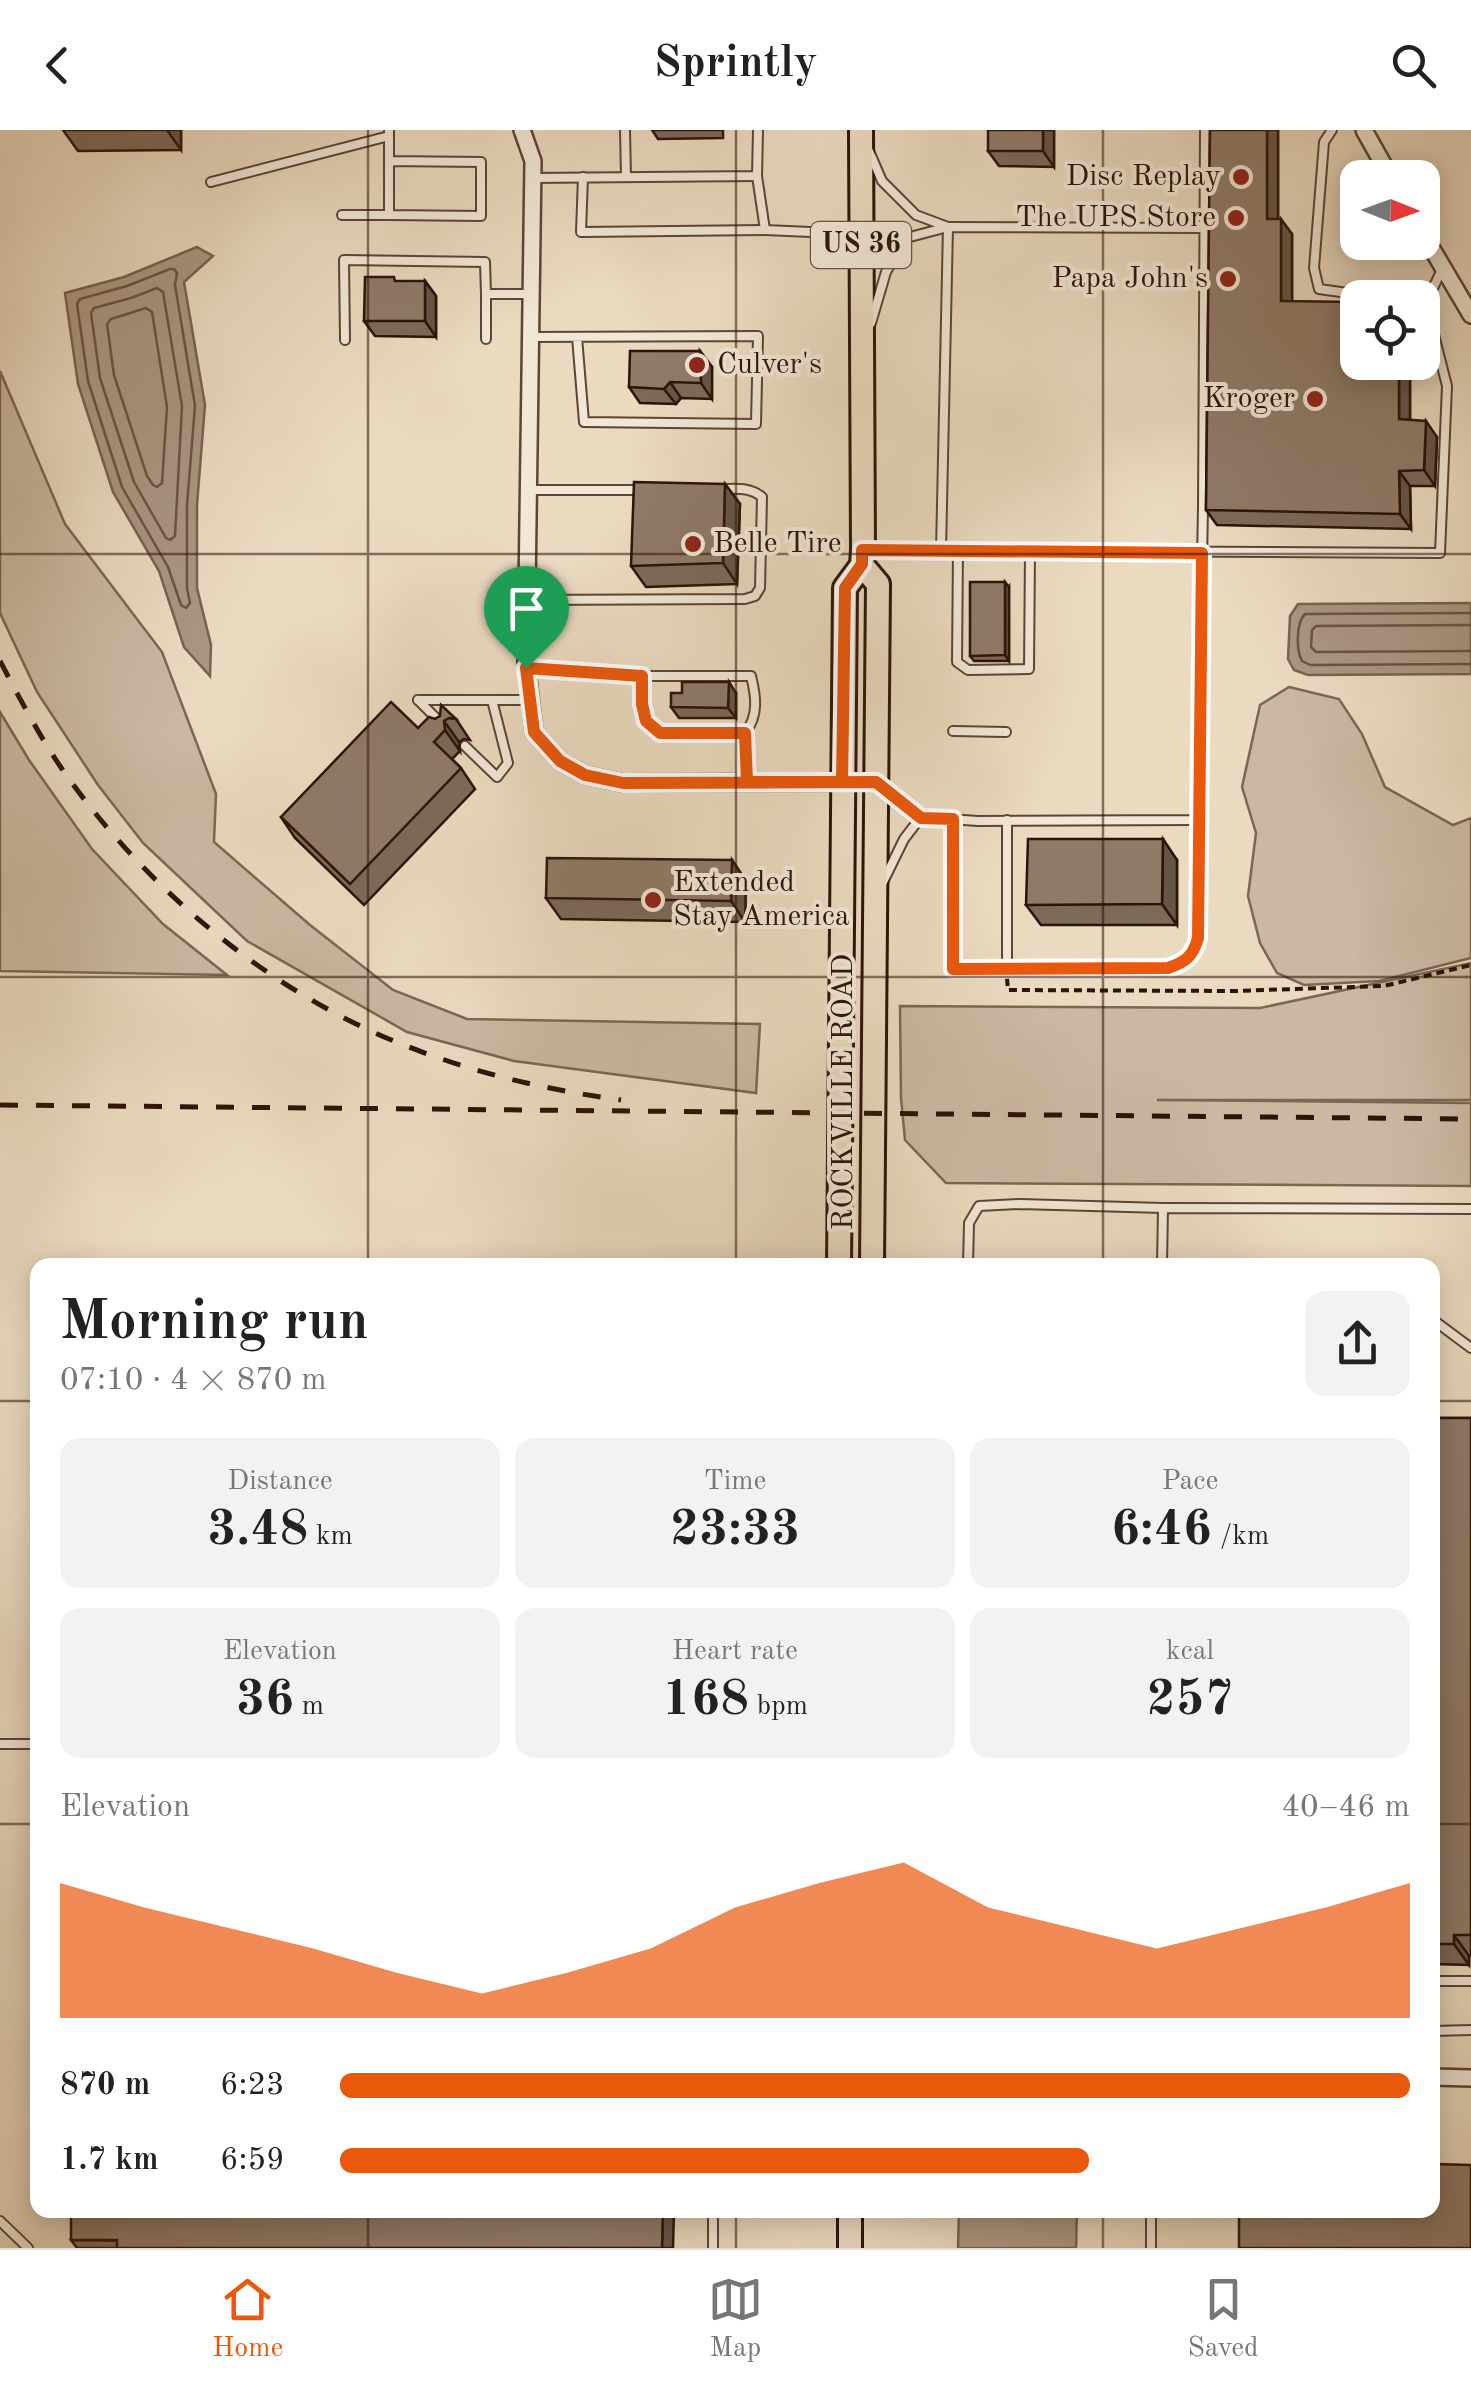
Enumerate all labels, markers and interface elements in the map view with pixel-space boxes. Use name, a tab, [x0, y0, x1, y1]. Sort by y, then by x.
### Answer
icon: back	[30, 38, 85, 93]
icon: search	[1386, 38, 1441, 93]
text: Sprintly	[653, 42, 818, 87]
north arrow	[1340, 160, 1440, 260]
map controls	[1340, 160, 1440, 380]
place label: Disc Replay	[1066, 162, 1221, 192]
marker: Disc Replay	[1230, 166, 1252, 188]
place label: The UPS Store	[1015, 203, 1216, 233]
marker: The UPS Store	[1225, 207, 1247, 229]
road number: US 36	[811, 222, 911, 268]
place label: Papa John's	[1052, 264, 1208, 294]
marker: Papa John's	[1217, 268, 1239, 290]
button: locate	[1340, 280, 1440, 380]
place label: Culver's	[717, 350, 822, 380]
marker: Culver's	[686, 354, 708, 376]
place label: Kroger	[1203, 384, 1295, 414]
marker: Kroger	[1304, 388, 1326, 410]
place label: Belle Tire	[713, 529, 842, 559]
marker: Belle Tire	[682, 533, 704, 555]
pin	[484, 566, 569, 669]
icon: arrive	[499, 581, 554, 636]
place label: Extended Stay America	[673, 868, 850, 932]
marker: Extended Stay America	[642, 889, 664, 911]
street label: ROCKVILLE ROAD	[829, 954, 859, 1230]
button: share	[1305, 1291, 1410, 1396]
text: Morning run	[60, 1296, 369, 1351]
text: 07:10 · 4 × 870 m	[60, 1365, 327, 1397]
text: Distance	[227, 1468, 333, 1496]
text: Time	[704, 1468, 766, 1496]
text: Pace	[1162, 1468, 1218, 1496]
text: 3.48	[207, 1506, 308, 1556]
text: 23:33	[670, 1506, 800, 1556]
text: 6:46	[1111, 1506, 1212, 1556]
text: km	[308, 1523, 353, 1551]
text: /km	[1212, 1523, 1269, 1551]
text: Elevation	[223, 1638, 337, 1666]
text: Heart rate	[672, 1638, 798, 1666]
text: kcal	[1166, 1638, 1214, 1666]
text: 36	[236, 1676, 294, 1726]
text: 168	[662, 1676, 749, 1726]
text: 257	[1147, 1676, 1234, 1726]
text: m	[294, 1693, 324, 1721]
text: bpm	[749, 1693, 808, 1721]
text: Elevation	[60, 1792, 190, 1824]
text: 40–46 m	[1282, 1792, 1410, 1824]
text: 870 m	[60, 2070, 150, 2102]
text: 6:23	[220, 2070, 285, 2102]
text: 1.7 km	[60, 2145, 159, 2177]
text: 6:59	[220, 2145, 285, 2177]
tab: Home	[212, 2272, 283, 2367]
tab: Map	[708, 2272, 763, 2367]
tab: Saved	[1187, 2272, 1259, 2367]

